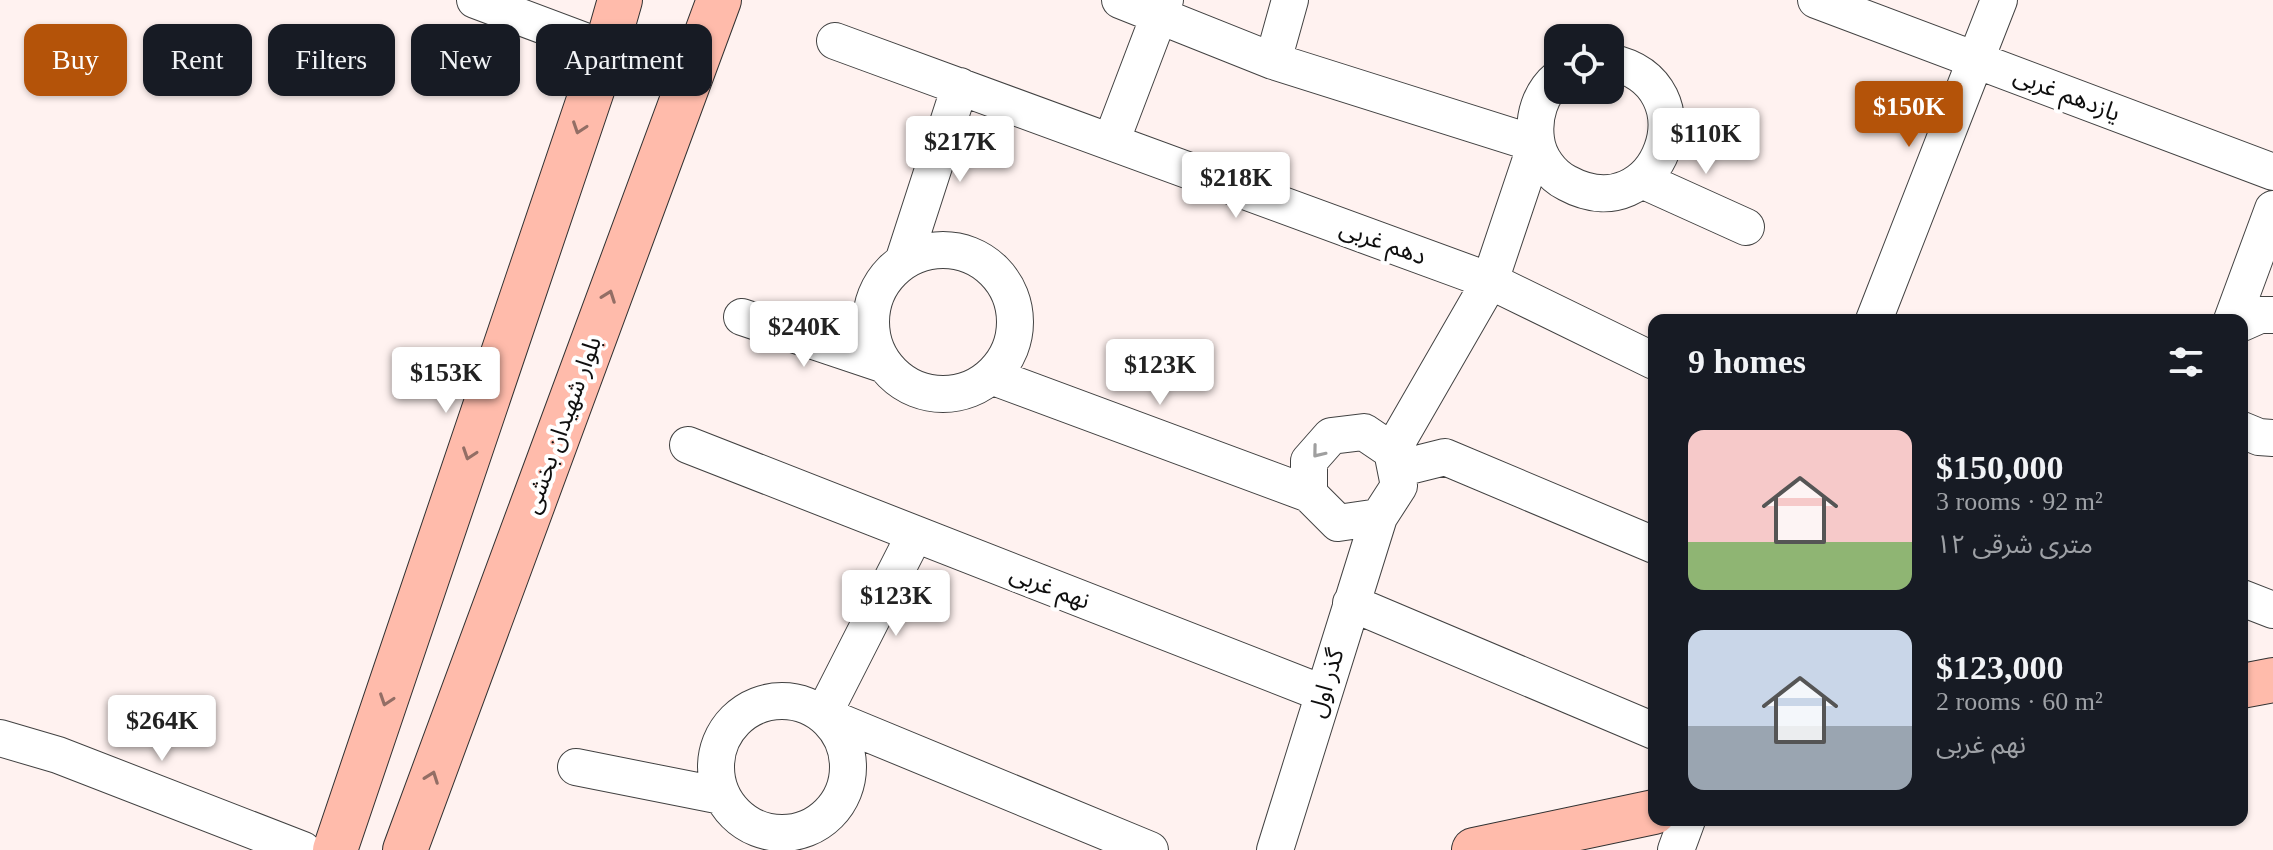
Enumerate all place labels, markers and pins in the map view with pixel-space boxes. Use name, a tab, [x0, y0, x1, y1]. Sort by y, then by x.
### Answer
pin: $150K	[1853, 81, 1965, 149]
pin: $110K	[1650, 108, 1762, 176]
pin: $217K	[904, 116, 1016, 184]
pin: $218K	[1180, 152, 1292, 220]
pin: $240K	[748, 301, 860, 369]
pin: $123K	[1104, 339, 1216, 407]
pin: $153K	[390, 347, 502, 415]
pin: $123K	[840, 570, 952, 638]
pin: $264K	[106, 695, 218, 763]

